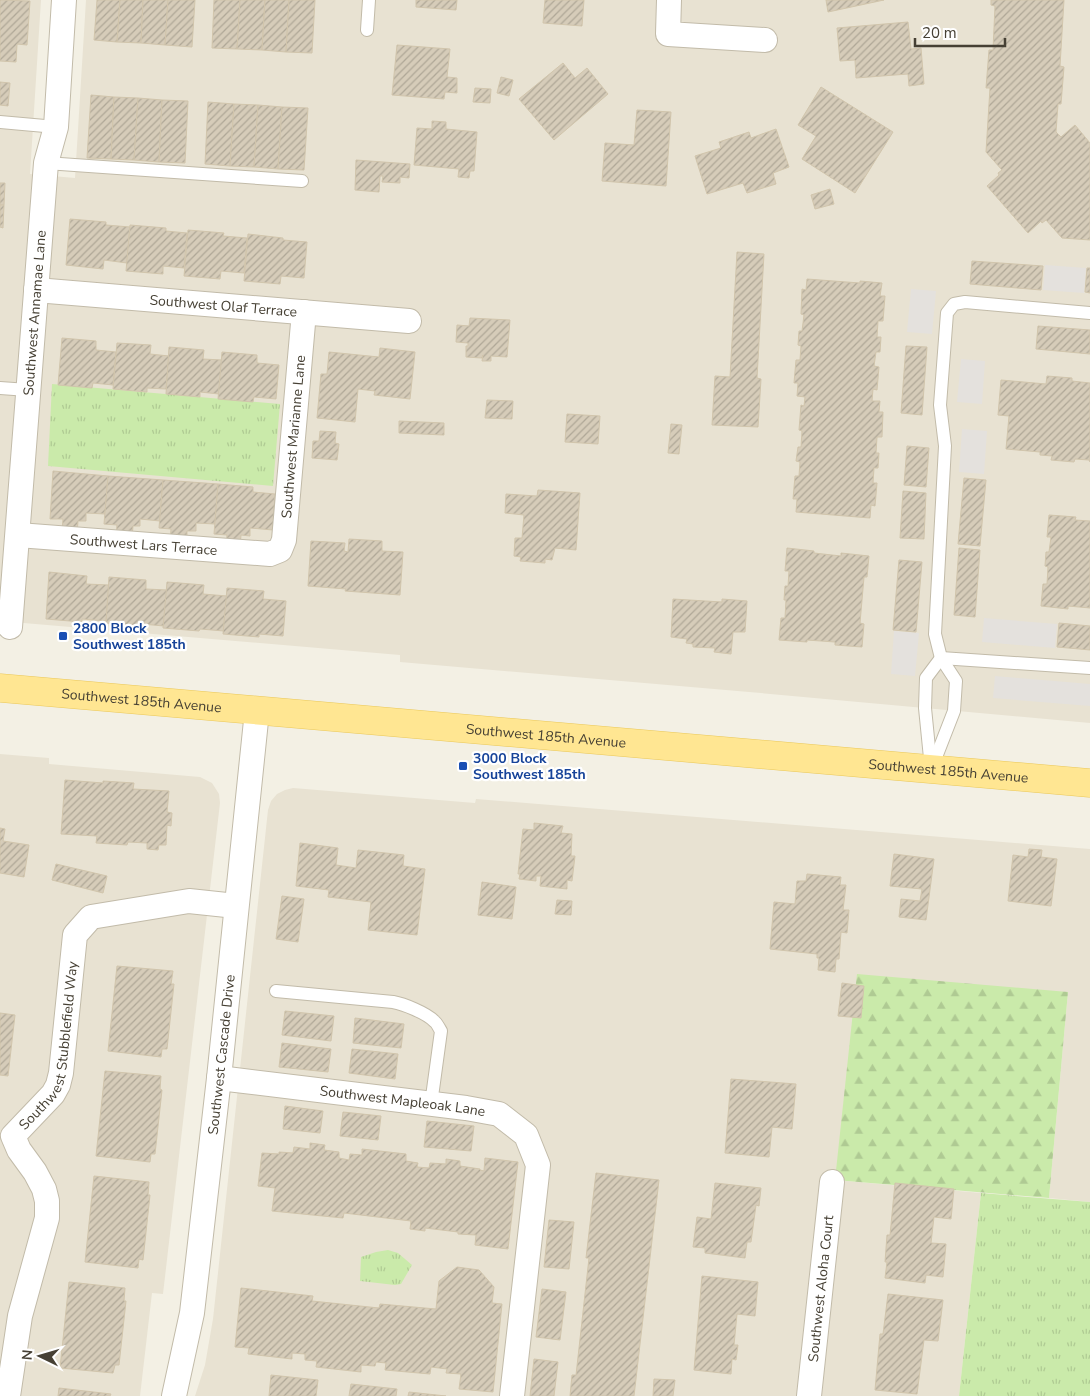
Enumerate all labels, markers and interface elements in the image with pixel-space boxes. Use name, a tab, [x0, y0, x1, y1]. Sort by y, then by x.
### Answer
scale bar	[915, 15, 1005, 47]
text: 20 m	[922, 23, 957, 43]
street label: Southwest Annamae Lane	[18, 230, 50, 396]
street label: Southwest Olaf Terrace	[149, 290, 298, 321]
street label: Southwest Marianne Lane	[276, 354, 310, 519]
street label: Southwest Lars Terrace	[69, 529, 218, 559]
place label: 2800 Block Southwest 185th	[73, 619, 186, 654]
marker: 2800 Block Southwest 185th	[57, 630, 69, 642]
street label: Southwest 185th Avenue	[61, 684, 222, 717]
street label: Southwest 185th Avenue	[465, 719, 627, 752]
place label: 3000 Block Southwest 185th	[473, 749, 586, 784]
street label: Southwest 185th Avenue	[868, 754, 1029, 787]
marker: 3000 Block Southwest 185th	[457, 760, 469, 772]
street label: Southwest Stubblefield Way	[14, 960, 82, 1134]
street label: Southwest Cascade Drive	[203, 974, 239, 1136]
street label: Southwest Mapleoak Lane	[319, 1081, 487, 1121]
street label: Southwest Aloha Court	[803, 1214, 838, 1363]
north arrow	[15, 1331, 65, 1381]
text: N	[18, 1349, 37, 1361]

